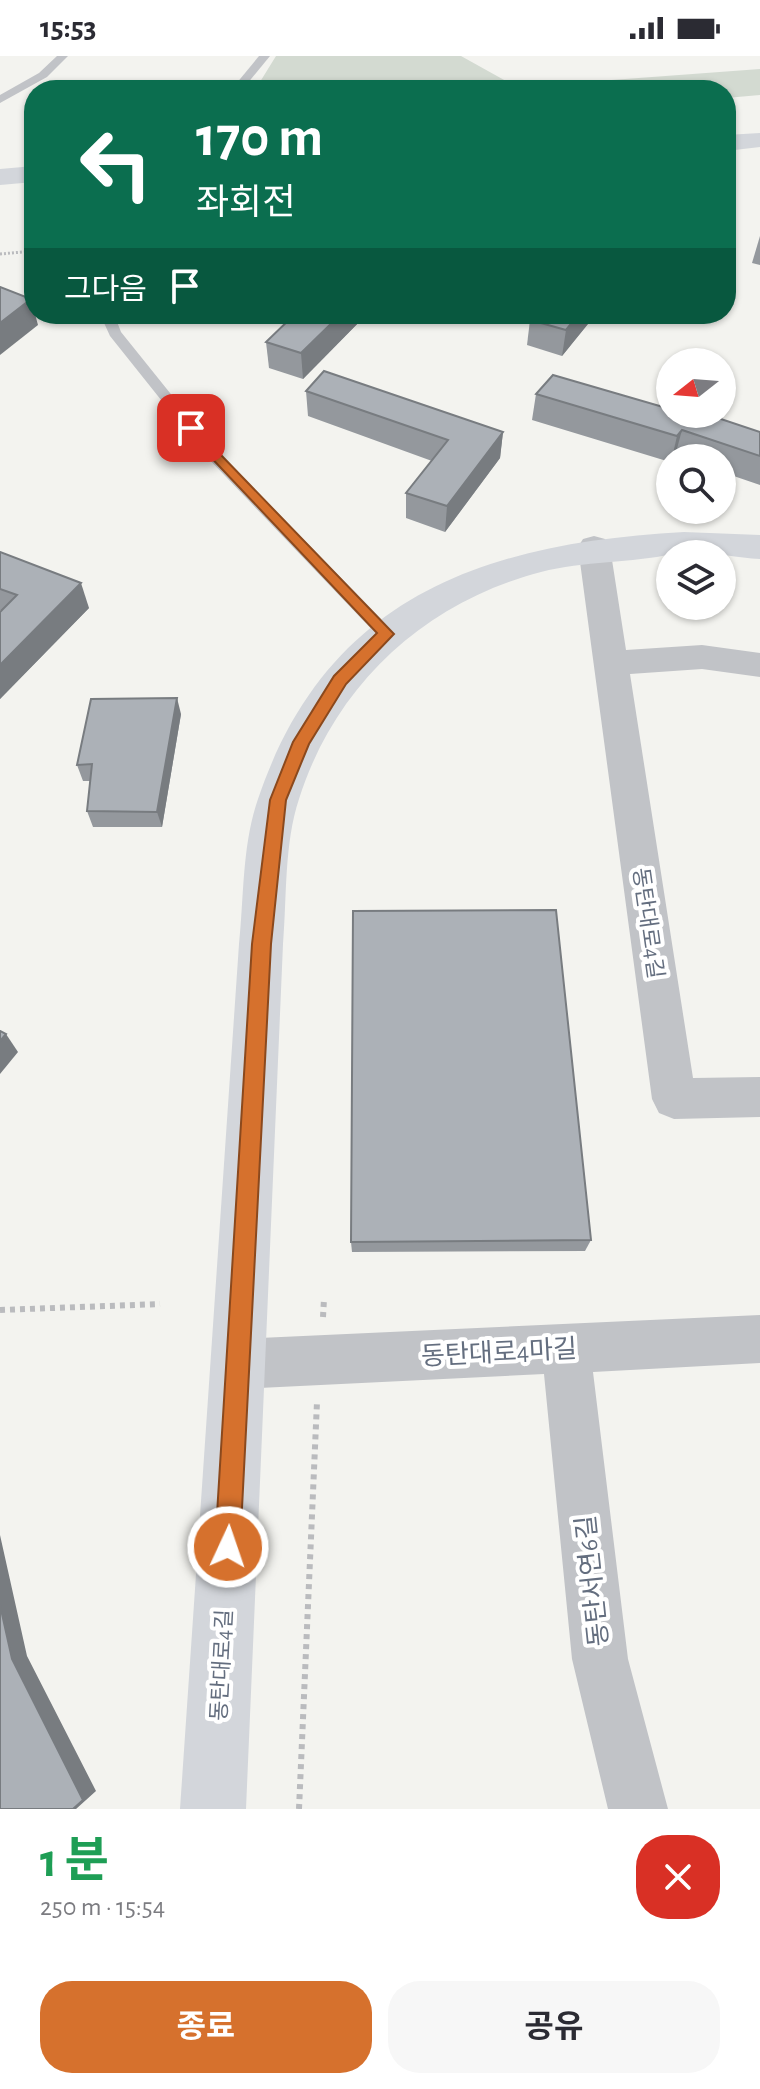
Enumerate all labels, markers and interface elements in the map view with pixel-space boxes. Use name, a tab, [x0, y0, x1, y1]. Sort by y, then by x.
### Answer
text: 15:53	[40, 13, 97, 43]
text: 170 m	[196, 110, 323, 166]
icon: left	[64, 112, 168, 216]
text: 좌회전	[196, 185, 295, 221]
icon: arrive	[163, 264, 207, 308]
text: 그다음	[64, 275, 147, 305]
north arrow	[656, 348, 736, 428]
map controls	[656, 348, 736, 620]
pin	[157, 394, 225, 462]
icon: arrive	[169, 406, 213, 450]
button: search	[656, 444, 736, 524]
button: layers	[656, 540, 736, 620]
street label: 동탄대로4길	[629, 866, 668, 980]
street label: 동탄대로4마길	[420, 1335, 578, 1370]
position arrow	[186, 1505, 270, 1589]
street label: 동탄서연6길	[572, 1514, 613, 1648]
street label: 동탄대로4길	[207, 1609, 236, 1721]
button: close	[636, 1835, 720, 1919]
text: 1 분	[40, 1838, 109, 1886]
text: 250 m · 15:54	[40, 1894, 165, 1920]
button: 종료	[40, 1981, 372, 2073]
button: 공유	[388, 1981, 720, 2073]

